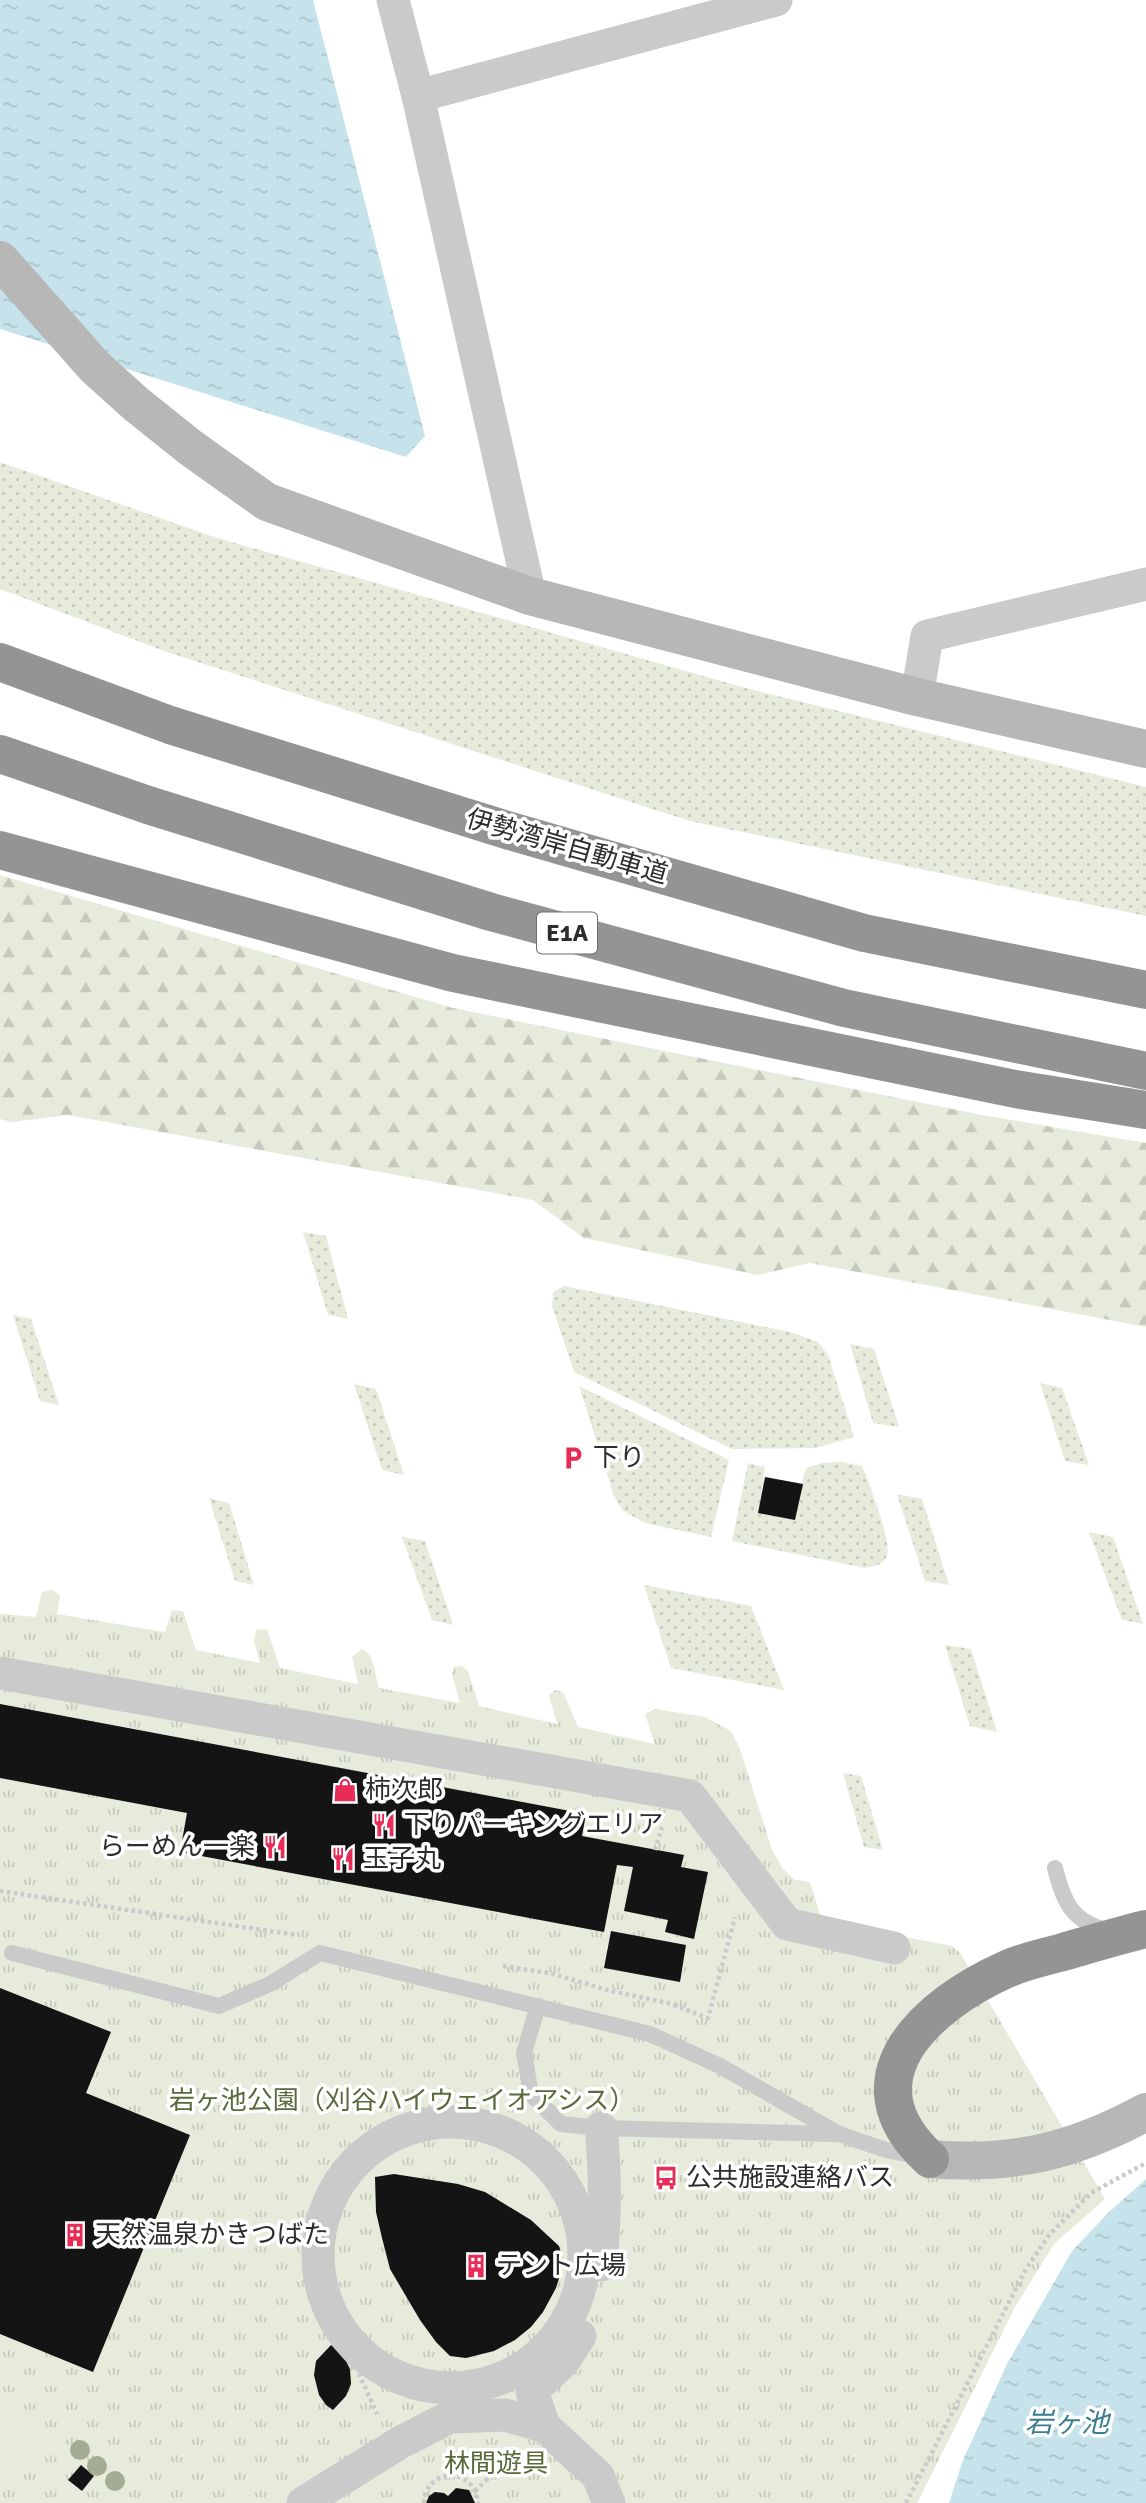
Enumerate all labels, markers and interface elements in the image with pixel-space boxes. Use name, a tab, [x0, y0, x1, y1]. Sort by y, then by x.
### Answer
street label: 伊勢湾岸自動車道	[463, 803, 671, 891]
road number: E1A	[537, 912, 597, 953]
place label: 下り	[593, 1442, 645, 1474]
parking icon: 下り	[559, 1444, 587, 1472]
place label: 柿次郎	[365, 1774, 443, 1806]
shop icon: 柿次郎	[331, 1776, 359, 1804]
place label: 下りパーキングエリア	[404, 1809, 663, 1841]
restaurant icon: 下りパーキングエリア	[370, 1811, 398, 1839]
place label: らーめん一楽	[99, 1831, 255, 1863]
restaurant icon: らーめん一楽	[261, 1833, 289, 1861]
place label: 玉子丸	[363, 1843, 441, 1875]
restaurant icon: 玉子丸	[329, 1845, 357, 1873]
park label: 岩ヶ池公園（刈谷ハイウェイオアシス）	[169, 2085, 635, 2117]
place label: 公共施設連絡バス	[686, 2162, 894, 2194]
bus stop icon: 公共施設連絡バス	[652, 2164, 680, 2192]
place label: 天然温泉かきつばた	[95, 2219, 329, 2251]
building icon: 天然温泉かきつばた	[61, 2221, 89, 2249]
place label: テント広場	[496, 2250, 626, 2282]
building icon: テント広場	[462, 2252, 490, 2280]
water label: 岩ヶ池	[1025, 2406, 1112, 2440]
park label: 林間遊具	[444, 2448, 548, 2480]

